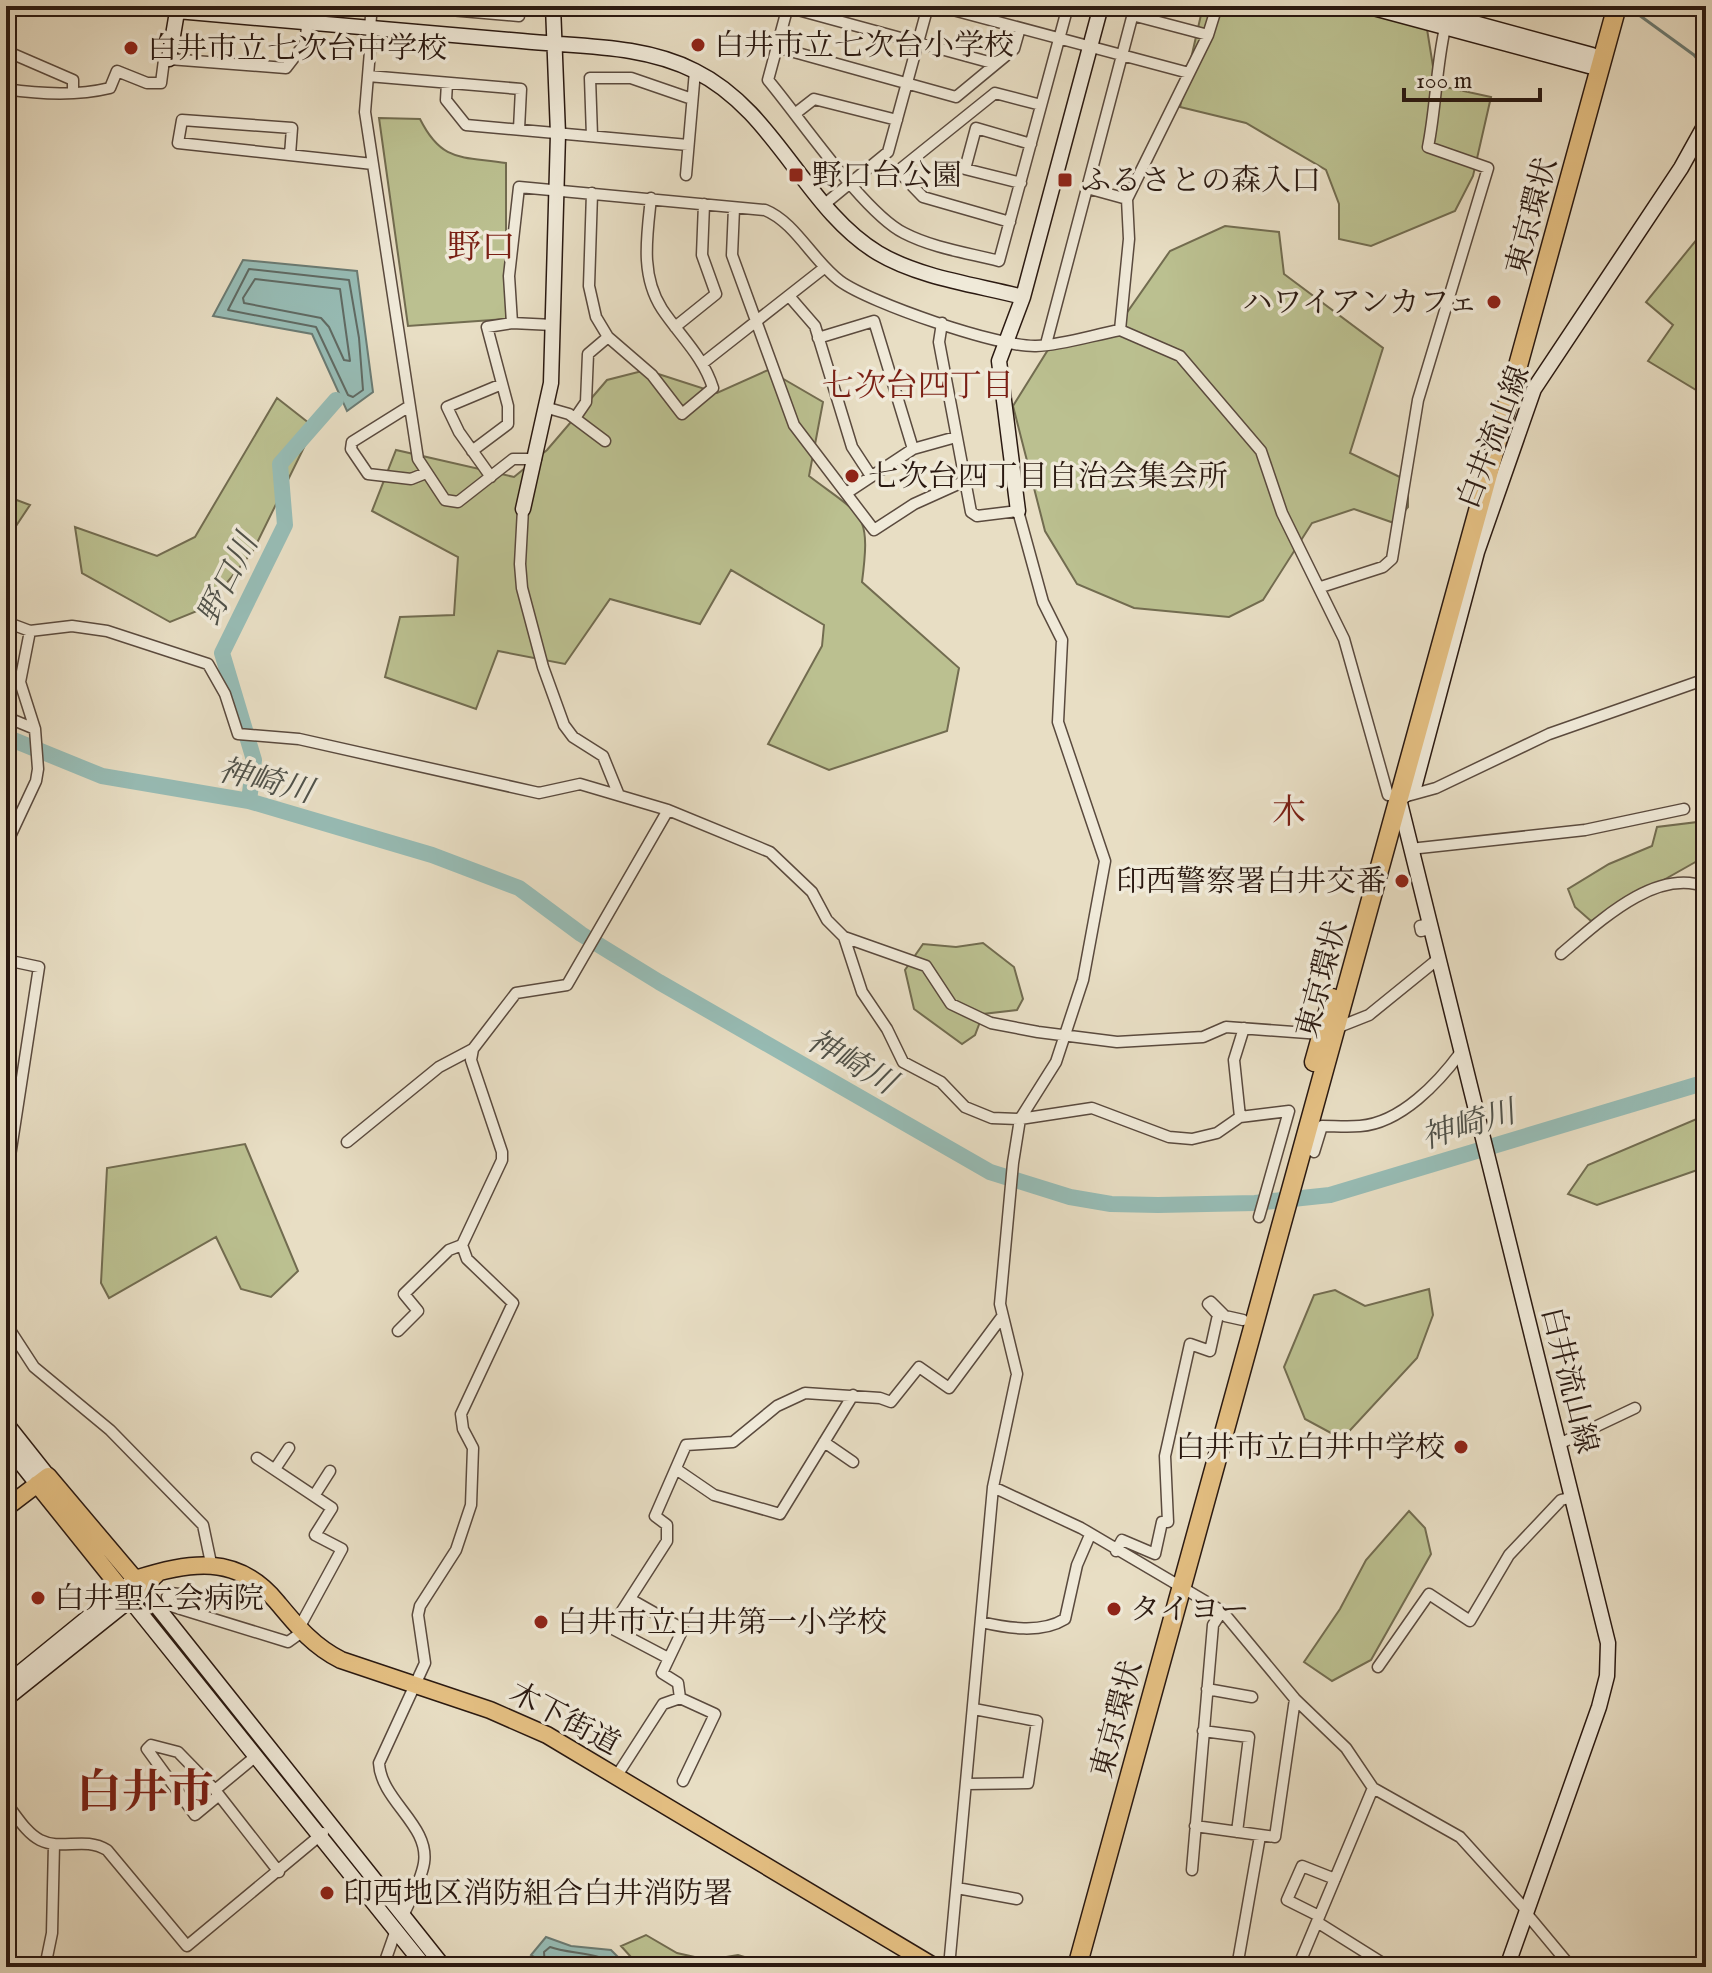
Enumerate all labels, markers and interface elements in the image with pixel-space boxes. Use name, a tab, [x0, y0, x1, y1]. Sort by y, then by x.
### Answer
place label: 白井市立七次台小学校	[714, 28, 1014, 66]
place label: 白井市立七次台中学校	[147, 31, 447, 69]
marker: 白井市立七次台小学校	[689, 36, 707, 54]
marker: 白井市立七次台中学校	[122, 39, 140, 57]
scale bar	[1404, 52, 1540, 102]
text: 100 m	[1416, 66, 1472, 97]
street label: 東京環状	[1499, 154, 1567, 279]
place label: 野口台公園	[812, 158, 962, 196]
place label: ふるさとの森入口	[1081, 163, 1321, 201]
marker: 野口台公園	[787, 166, 805, 184]
marker: ふるさとの森入口	[1056, 171, 1074, 189]
district label: 野口	[447, 227, 515, 270]
place label: ハワイアンカフェ	[1243, 285, 1478, 323]
marker: ハワイアンカフェ	[1485, 293, 1503, 311]
street label: 白井流山線	[1450, 361, 1539, 515]
district label: 七次台四丁目	[822, 367, 1014, 408]
place label: 七次台四丁目自治会集会所	[868, 459, 1228, 497]
marker: 七次台四丁目自治会集会所	[843, 467, 861, 485]
water label: 野口川	[190, 525, 270, 632]
water label: 神崎川	[214, 751, 320, 815]
district label: 木	[1272, 792, 1306, 835]
place label: 印西警察署白井交番	[1116, 864, 1386, 902]
marker: 印西警察署白井交番	[1393, 872, 1411, 890]
street label: 東京環状	[1289, 917, 1357, 1042]
water label: 神崎川	[799, 1021, 905, 1106]
water label: 神崎川	[1417, 1092, 1523, 1160]
street label: 白井流山線	[1531, 1303, 1605, 1458]
place label: 白井市立白井中学校	[1175, 1430, 1445, 1468]
marker: 白井市立白井中学校	[1452, 1438, 1470, 1456]
place label: 白井聖仁会病院	[54, 1581, 264, 1619]
marker: 白井聖仁会病院	[29, 1589, 47, 1607]
place label: タイヨー	[1130, 1592, 1249, 1630]
marker: タイヨー	[1105, 1600, 1123, 1618]
place label: 白井市立白井第一小学校	[557, 1605, 887, 1643]
marker: 白井市立白井第一小学校	[532, 1613, 550, 1631]
street label: 東京環状	[1084, 1657, 1152, 1782]
street label: 木下街道	[502, 1675, 626, 1765]
district label: 白井市	[76, 1765, 214, 1824]
place label: 印西地区消防組合白井消防署	[343, 1876, 733, 1914]
marker: 印西地区消防組合白井消防署	[318, 1884, 336, 1902]

